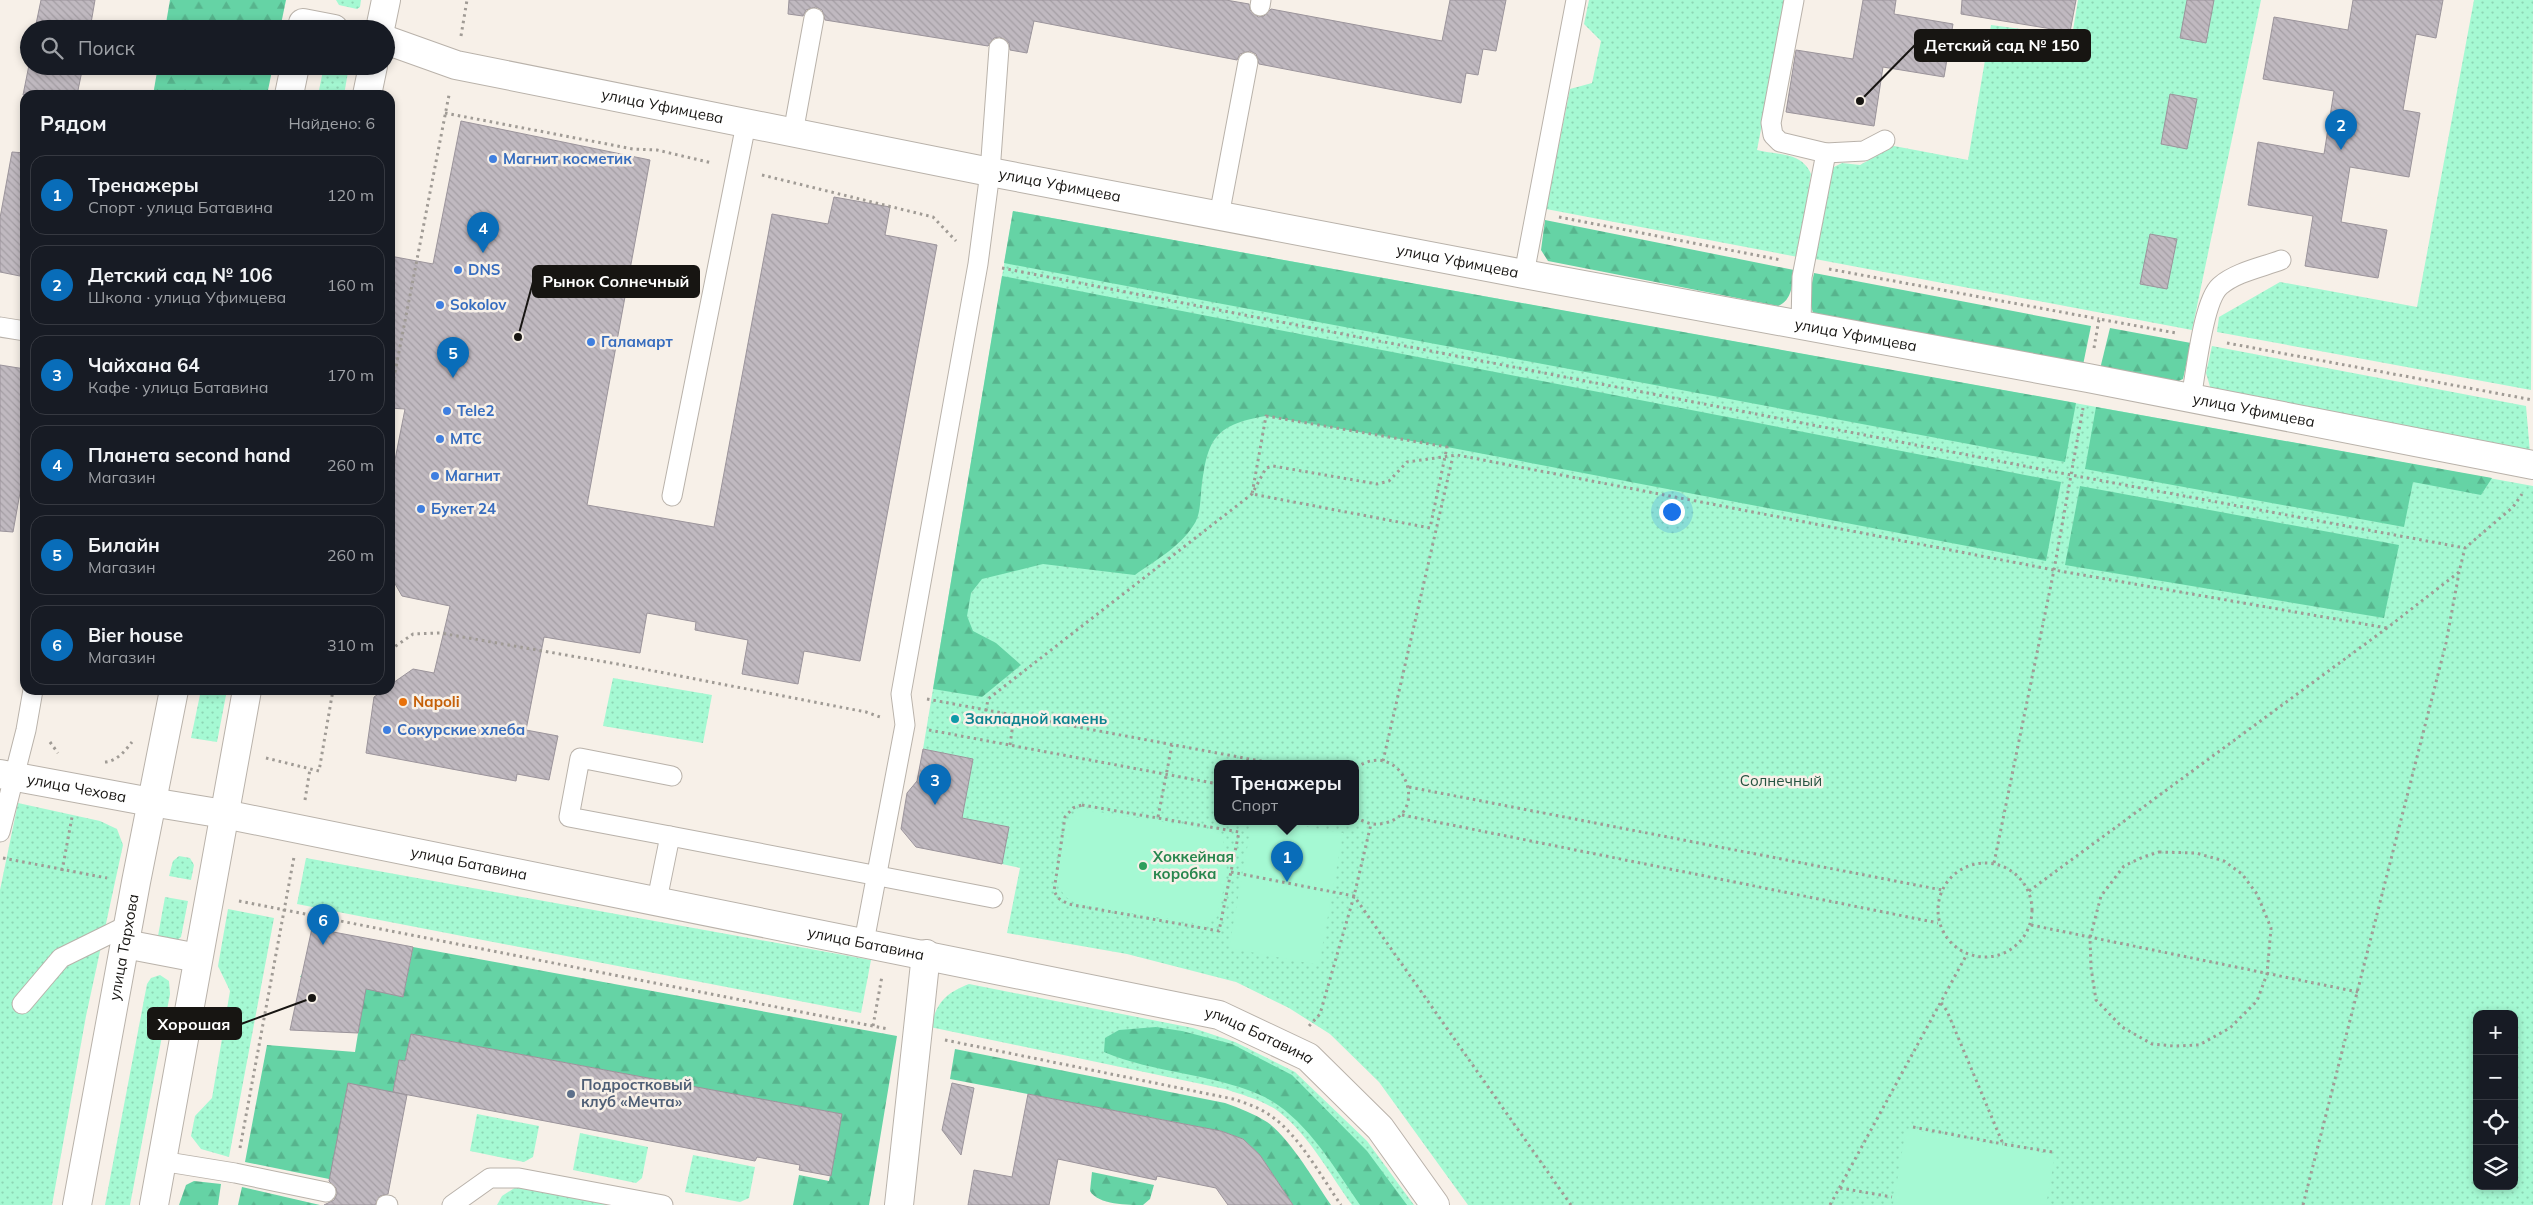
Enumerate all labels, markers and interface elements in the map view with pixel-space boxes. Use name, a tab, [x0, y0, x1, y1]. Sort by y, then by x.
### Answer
search box	[20, 20, 395, 75]
callout: Детский сад № 150	[1915, 30, 2090, 61]
icon: search	[38, 34, 66, 62]
text: Детский сад № 150	[1924, 35, 2080, 55]
text: Поиск	[78, 36, 135, 60]
street label: улица Уфимцева	[600, 84, 725, 127]
pin: 2	[2325, 109, 2357, 150]
text: Рядом	[40, 110, 107, 136]
text: Найдено: 6	[289, 113, 375, 133]
place label: Магнит косметик	[503, 149, 632, 168]
marker: Магнит косметик	[487, 153, 499, 165]
street label: улица Уфимцева	[997, 164, 1123, 206]
text: Тренажеры	[88, 173, 199, 197]
text: 1	[52, 185, 62, 205]
text: 120 m	[327, 185, 374, 205]
text: Спорт · улица Батавина	[88, 197, 273, 217]
pin: 4	[467, 212, 499, 253]
street label: улица Уфимцева	[1395, 240, 1520, 282]
place label: DNS	[468, 260, 501, 279]
text: Детский сад № 106	[88, 263, 272, 287]
marker: DNS	[452, 264, 464, 276]
callout: Рынок Солнечный	[533, 266, 699, 297]
text: Рынок Солнечный	[543, 271, 689, 291]
text: 2	[52, 275, 62, 295]
text: 160 m	[327, 275, 374, 295]
text: Школа · улица Уфимцева	[88, 287, 286, 307]
place label: Sokolov	[450, 295, 507, 314]
marker: Sokolov	[434, 299, 446, 311]
street label: улица Уфимцева	[1793, 314, 1919, 355]
place label: Галамарт	[601, 332, 673, 351]
marker: Галамарт	[585, 336, 597, 348]
pin: 5	[437, 337, 469, 378]
text: Чайхана 64	[88, 353, 200, 377]
text: 3	[52, 365, 62, 385]
text: 170 m	[327, 365, 374, 385]
text: Кафе · улица Батавина	[88, 377, 268, 397]
street label: улица Уфимцева	[2191, 389, 2316, 431]
place label: Tele2	[457, 401, 494, 420]
marker: Tele2	[441, 405, 453, 417]
place label: МТС	[450, 429, 482, 448]
marker: МТС	[434, 433, 446, 445]
text: Планета second hand	[88, 443, 291, 467]
text: 4	[52, 455, 62, 475]
text: 260 m	[327, 455, 374, 475]
place label: Магнит	[445, 466, 501, 485]
text: Магазин	[88, 467, 156, 487]
marker: Магнит	[429, 470, 441, 482]
place label: Букет 24	[431, 499, 496, 518]
your location	[1659, 499, 1685, 525]
marker: Букет 24	[415, 503, 427, 515]
text: Билайн	[88, 533, 160, 557]
text: 5	[52, 545, 62, 565]
text: 260 m	[327, 545, 374, 565]
text: Магазин	[88, 557, 156, 577]
text: Вier house	[88, 623, 183, 647]
text: 6	[52, 635, 62, 655]
text: 310 m	[327, 635, 374, 655]
text: Магазин	[88, 647, 156, 667]
place label: Napoli	[413, 692, 460, 711]
marker: Napoli	[397, 696, 409, 708]
place label: Закладной камень	[965, 709, 1107, 728]
marker: Закладной камень	[949, 713, 961, 725]
place label: Сокурские хлеба	[397, 720, 525, 739]
marker: Сокурские хлеба	[381, 724, 393, 736]
popup	[1214, 760, 1359, 825]
pin: 3	[919, 764, 951, 805]
street label: улица Чехова	[26, 769, 128, 806]
text: Тренажеры	[1231, 771, 1342, 795]
park label: Солнечный	[1740, 771, 1822, 790]
text: Спорт	[1231, 795, 1278, 815]
pin: 1	[1271, 841, 1303, 882]
street label: улица Батавина	[409, 842, 529, 884]
place label: Хоккейная коробка	[1152, 847, 1234, 883]
marker: Хоккейная коробка	[1137, 860, 1149, 872]
street label: улица Тархова	[105, 892, 143, 1002]
pin: 6	[307, 904, 339, 945]
street label: улица Батавина	[806, 922, 926, 964]
street label: улица Батавина	[1203, 1002, 1319, 1067]
callout: Хорошая	[148, 1008, 241, 1039]
map controls	[2473, 1010, 2518, 1190]
button: +	[2473, 1010, 2518, 1055]
text: Хорошая	[157, 1014, 230, 1034]
button: −	[2473, 1055, 2518, 1100]
place label: Подростковый клуб «Мечта»	[581, 1075, 692, 1111]
marker: Подростковый клуб «Мечта»	[565, 1088, 577, 1100]
button: locate	[2473, 1100, 2518, 1145]
button: layers	[2473, 1145, 2518, 1190]

